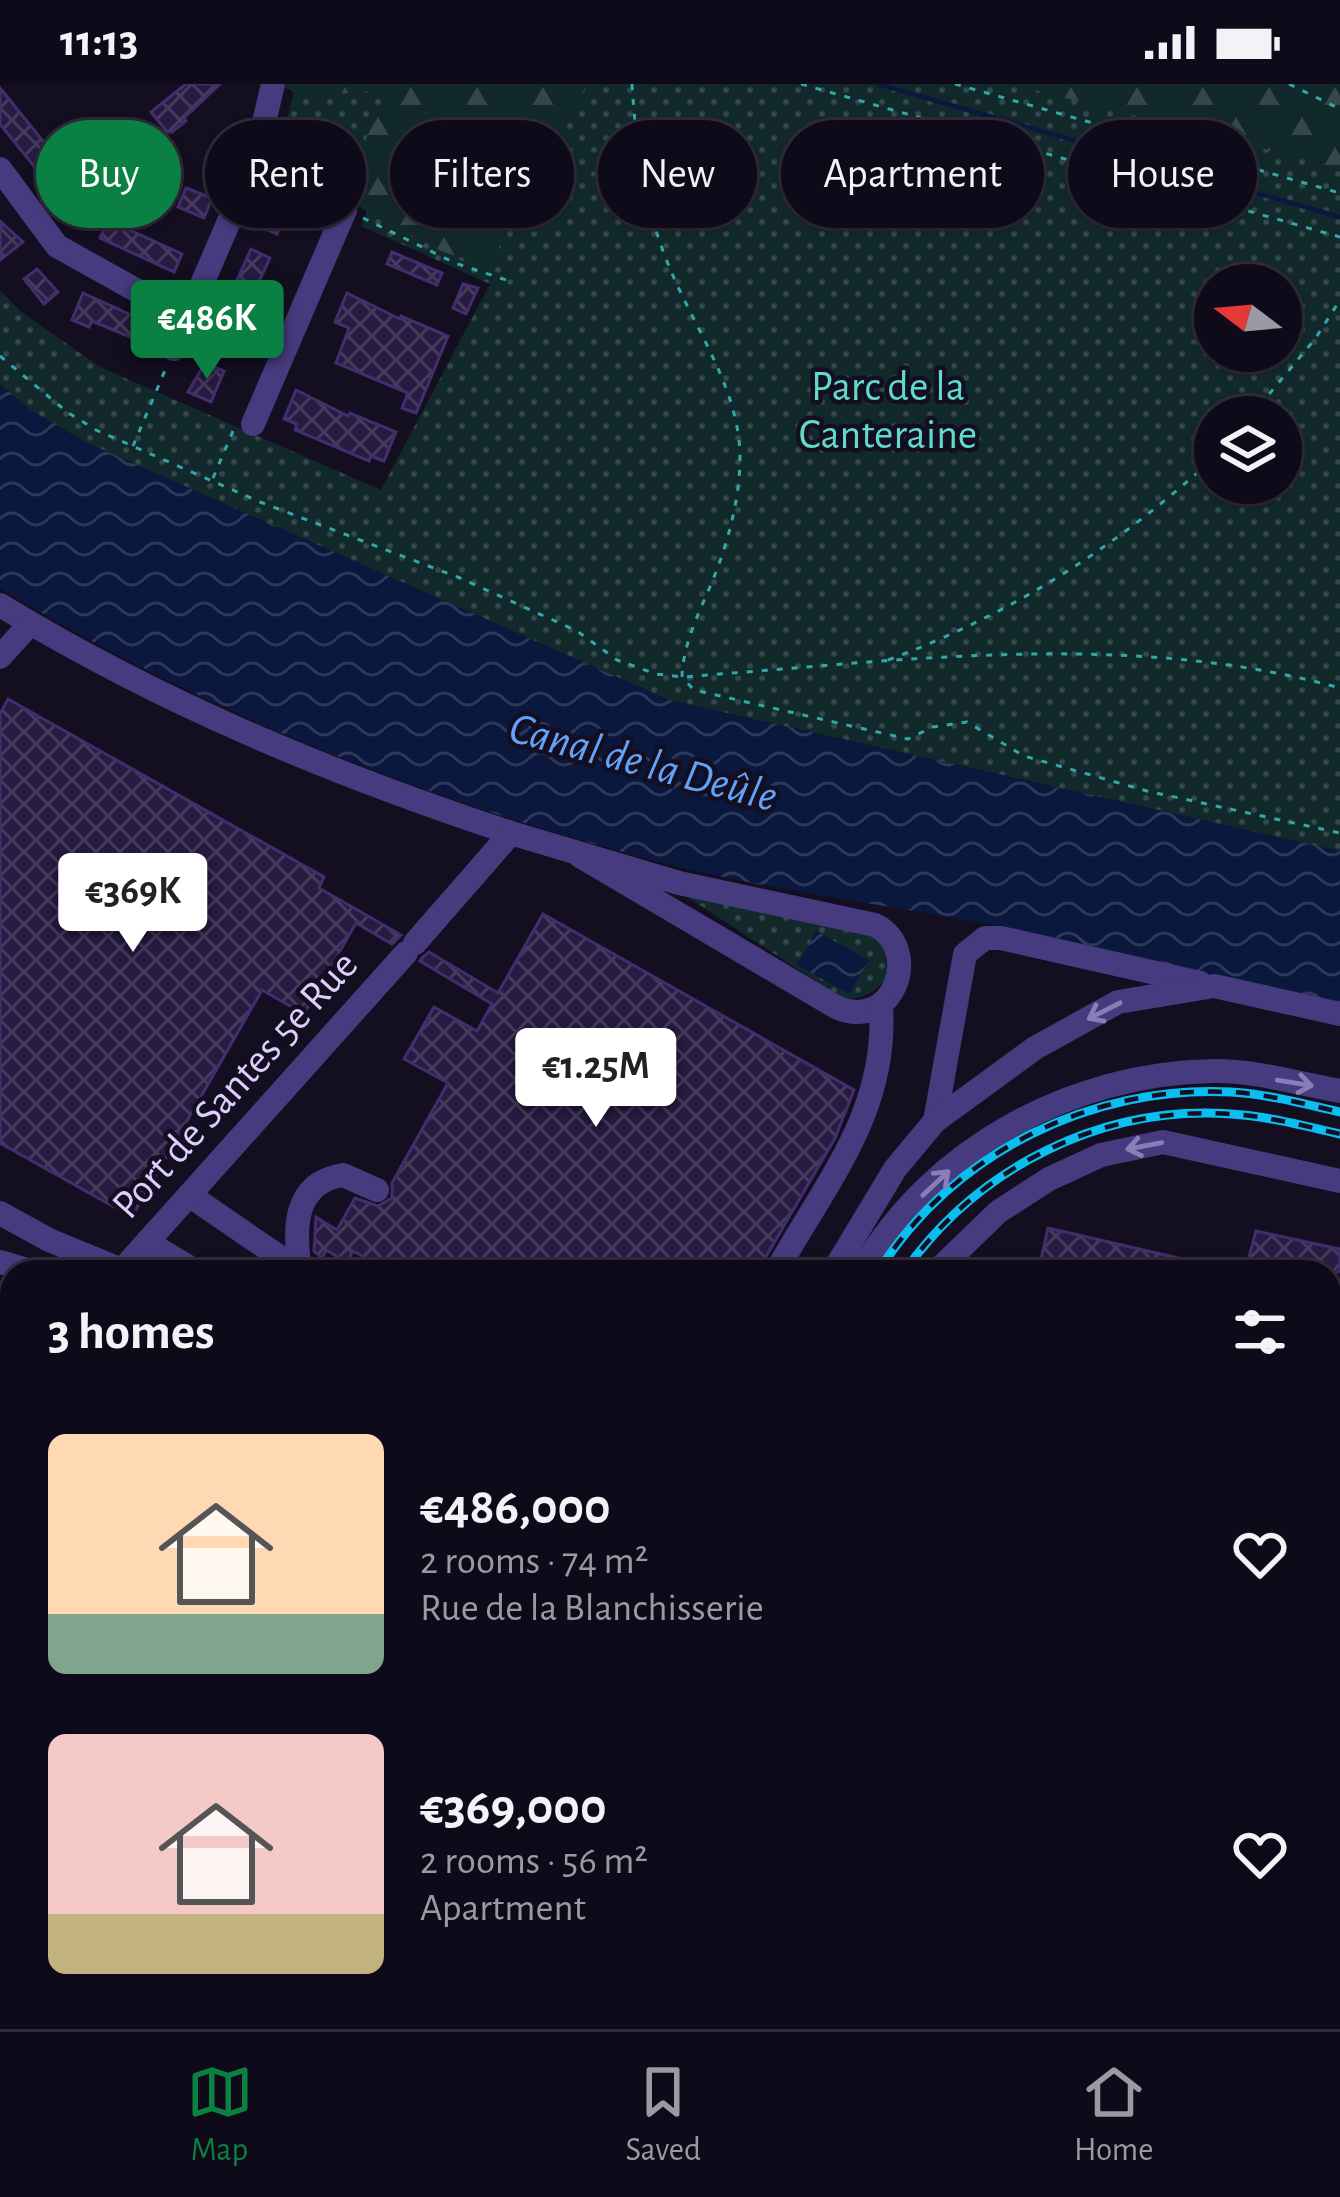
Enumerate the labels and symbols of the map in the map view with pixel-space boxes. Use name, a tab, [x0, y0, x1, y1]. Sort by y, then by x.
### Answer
north arrow	[1194, 264, 1302, 372]
pin: €486K	[123, 280, 291, 382]
park label: Parc de la Canteraine	[799, 366, 977, 456]
water label: Canal de la Deûle	[504, 706, 782, 820]
pin: €369K	[49, 853, 217, 955]
street label: Port de Santes 5e Rue	[104, 943, 366, 1227]
one-way arrow	[1086, 1000, 1122, 1023]
pin: €1.25M	[498, 1028, 694, 1130]
one-way arrow	[1275, 1073, 1314, 1096]
one-way arrow	[1125, 1136, 1164, 1158]
one-way arrow	[921, 1170, 951, 1197]

